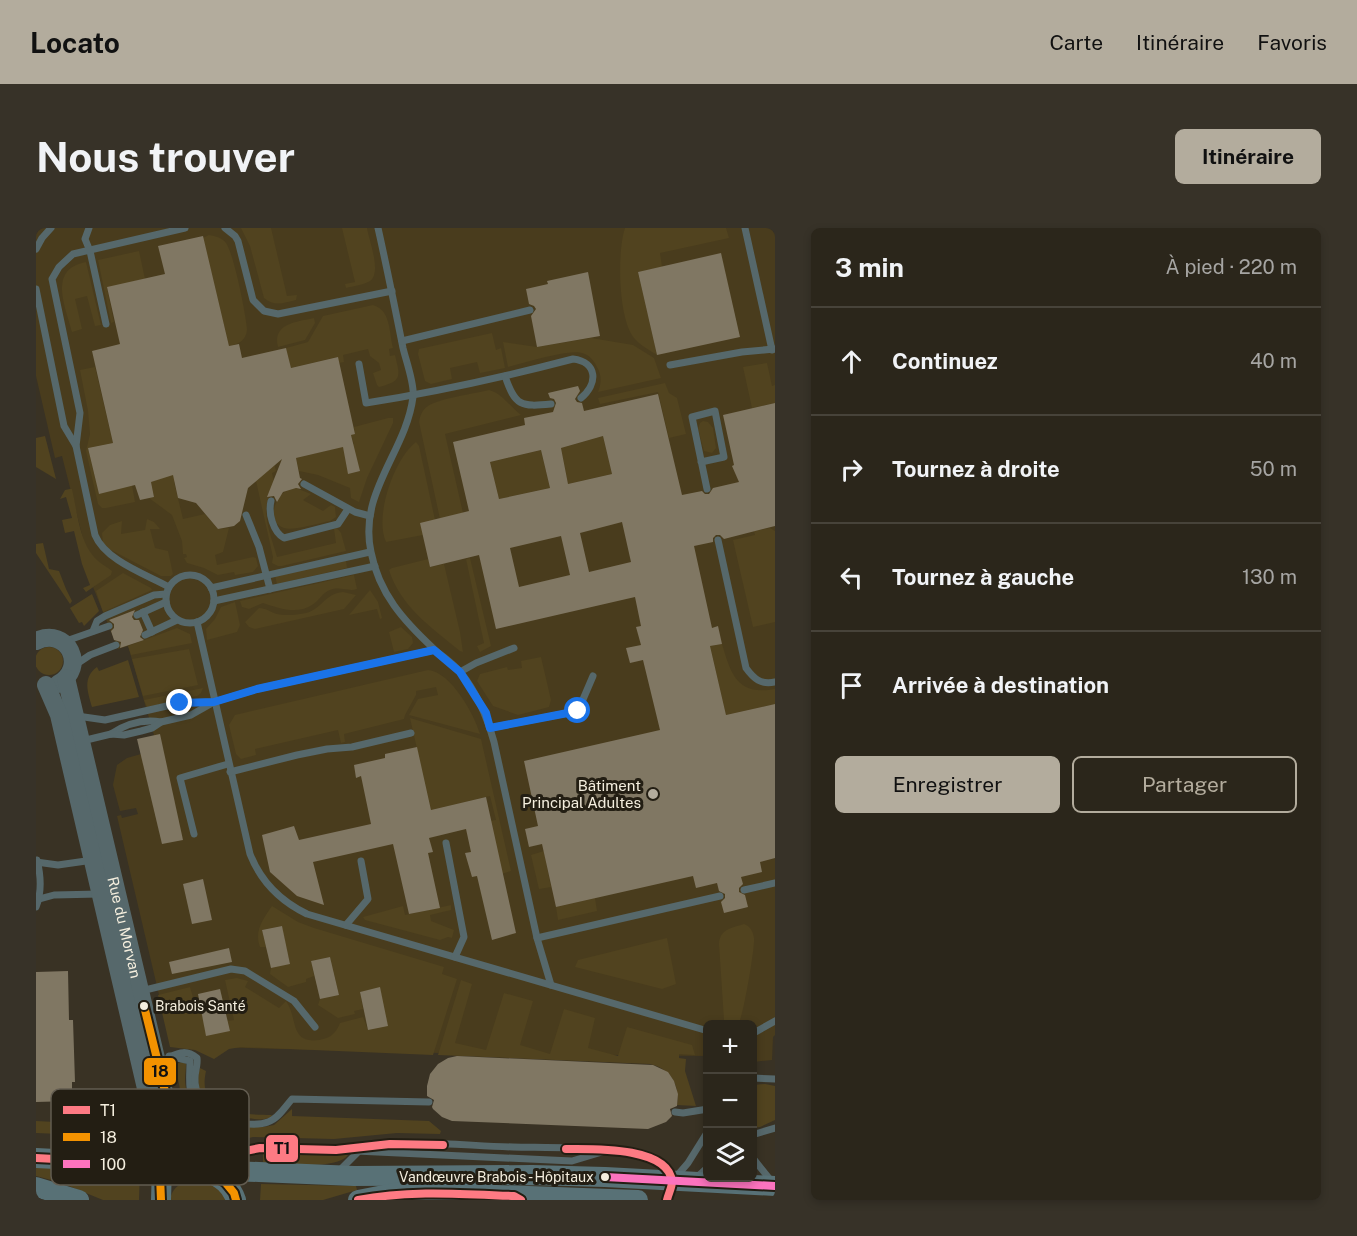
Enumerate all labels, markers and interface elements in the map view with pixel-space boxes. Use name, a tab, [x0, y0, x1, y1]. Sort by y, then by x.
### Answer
text: Locato	[30, 26, 120, 59]
text: Carte	[1049, 30, 1103, 55]
text: Itinéraire	[1136, 30, 1224, 55]
text: Favoris	[1257, 30, 1327, 55]
button: Itinéraire	[1175, 129, 1321, 184]
text: Nous trouver	[36, 132, 295, 181]
text: 3 min	[835, 252, 904, 283]
text: À pied · 220 m	[1165, 255, 1297, 279]
icon: ahead	[835, 345, 868, 378]
text: Continuez	[892, 348, 998, 374]
text: 40 m	[1250, 349, 1297, 373]
icon: right	[835, 453, 868, 486]
text: Tournez à droite	[892, 456, 1060, 482]
text: 50 m	[1250, 457, 1297, 481]
icon: left	[835, 561, 868, 594]
text: Tournez à gauche	[892, 564, 1074, 590]
text: 130 m	[1242, 565, 1297, 589]
icon: arrive	[835, 669, 868, 702]
text: Arrivée à destination	[892, 672, 1109, 698]
route end	[166, 689, 192, 715]
route start	[564, 697, 590, 723]
button: Enregistrer	[835, 756, 1060, 813]
button: Partager	[1072, 756, 1297, 813]
place label: Bâtiment Principal Adultes	[522, 777, 641, 811]
marker: Bâtiment Principal Adultes	[646, 787, 660, 801]
street label: Rue du Morvan	[105, 875, 145, 980]
place label: Brabois Santé	[155, 998, 246, 1014]
marker: Brabois Santé	[138, 1000, 150, 1012]
map controls	[703, 1020, 757, 1182]
button: +	[703, 1020, 757, 1074]
line badge: 18	[143, 1057, 177, 1086]
text: 18	[151, 1062, 169, 1081]
button: −	[703, 1074, 757, 1128]
legend	[51, 1089, 249, 1185]
text: T1	[100, 1101, 116, 1120]
text: 18	[100, 1128, 117, 1147]
button: layers	[703, 1128, 757, 1182]
line badge: T1	[265, 1134, 299, 1163]
text: T1	[274, 1139, 290, 1158]
text: 100	[100, 1155, 126, 1174]
place label: Vandœuvre Brabois - Hôpitaux	[399, 1169, 594, 1185]
marker: Vandœuvre Brabois - Hôpitaux	[599, 1171, 611, 1183]

